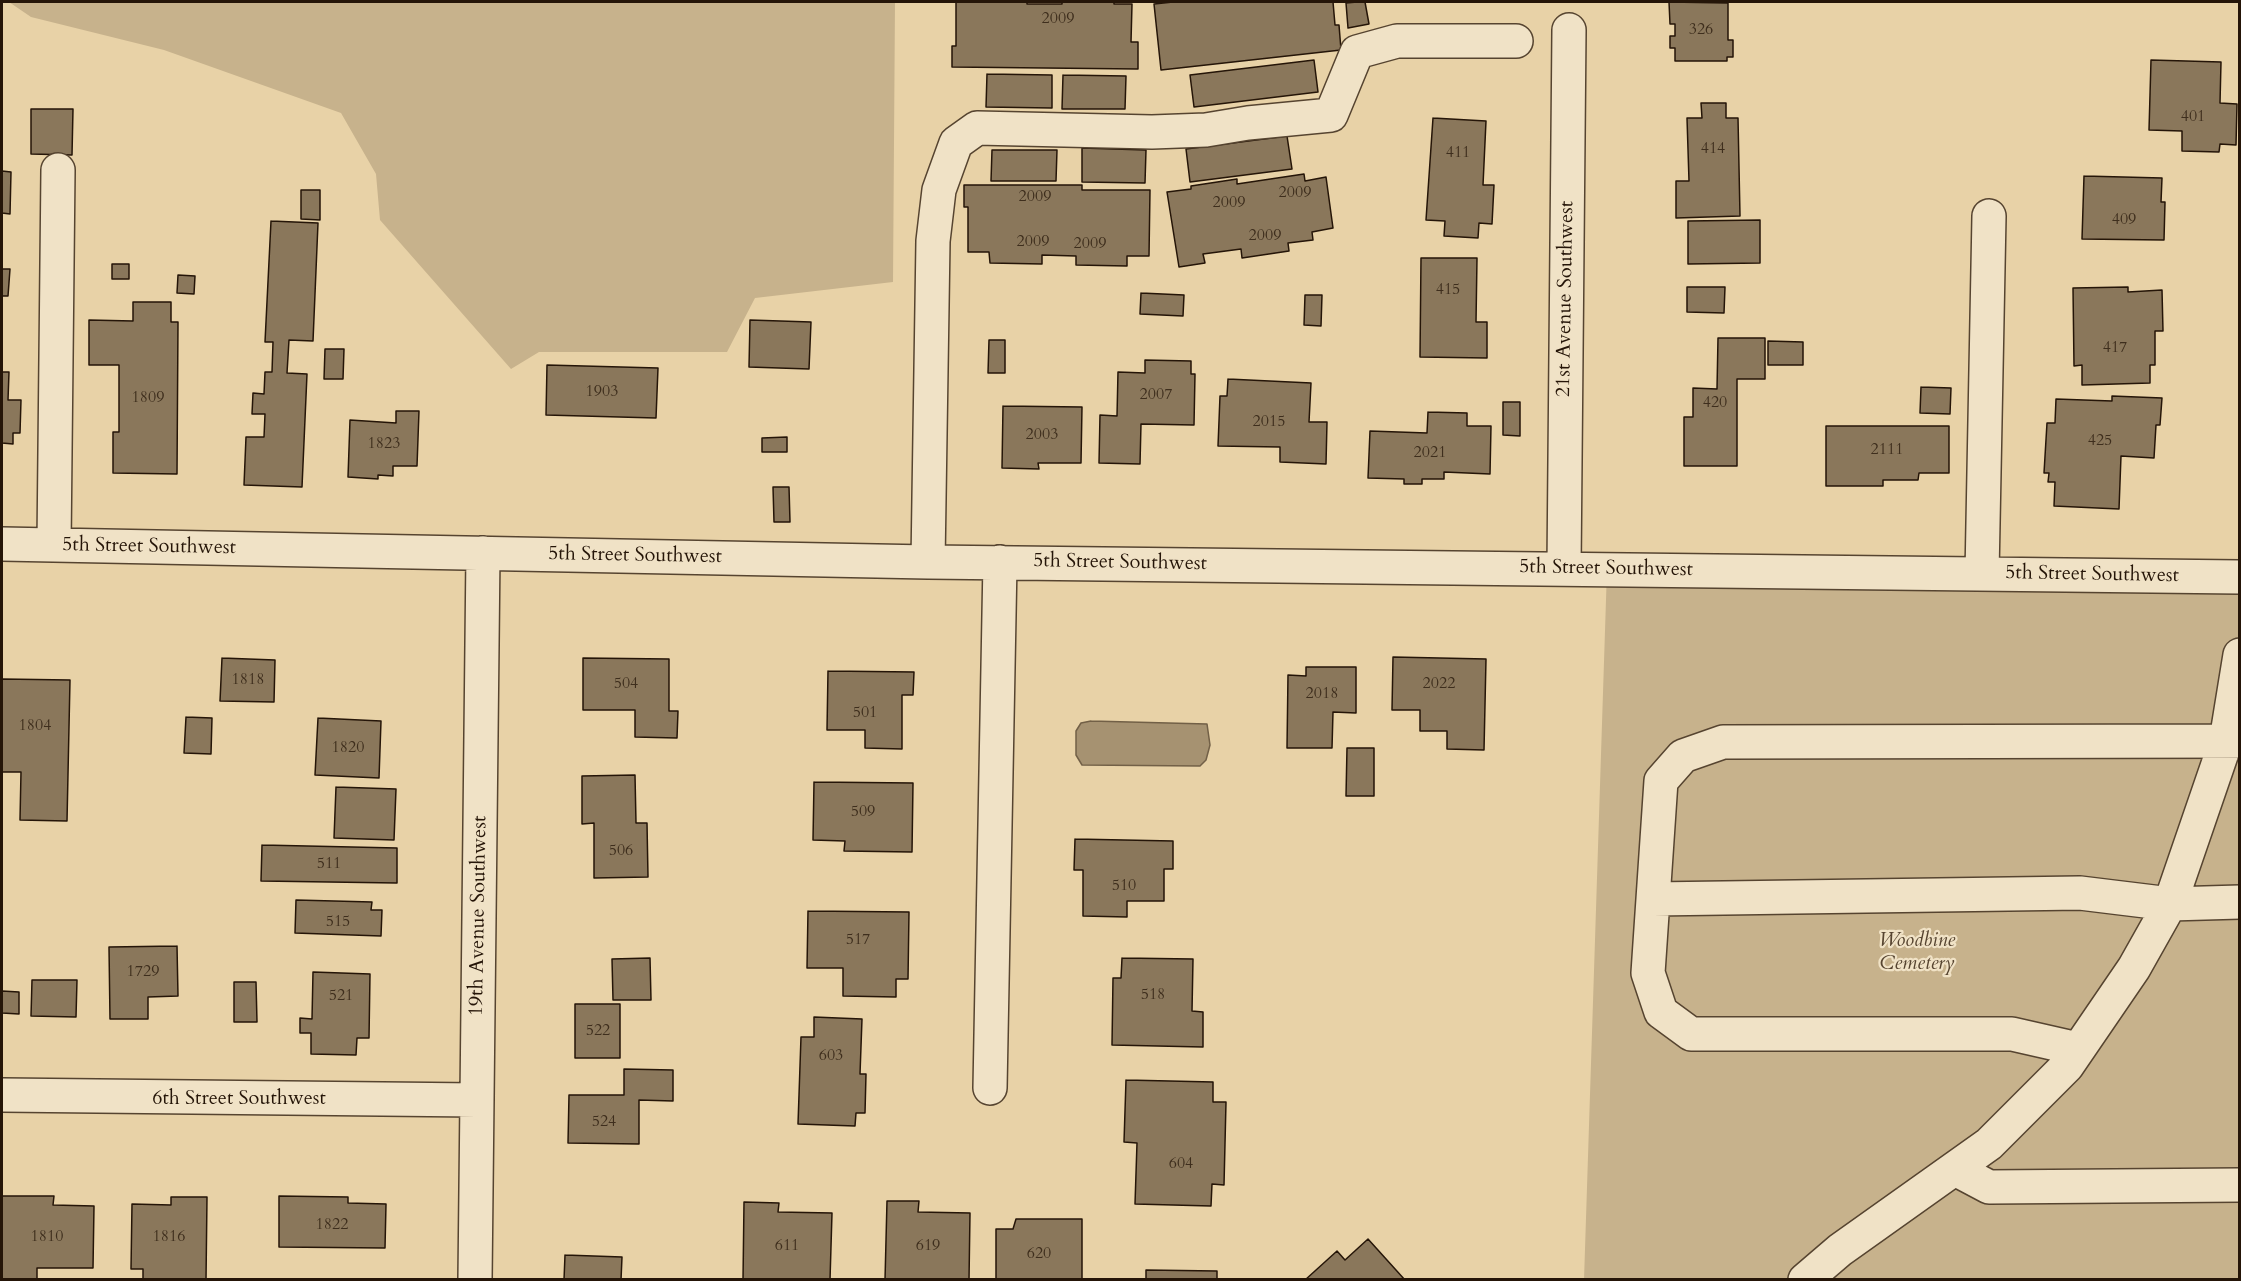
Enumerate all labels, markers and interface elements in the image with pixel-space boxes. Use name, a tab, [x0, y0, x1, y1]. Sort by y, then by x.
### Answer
house number: 2009	[1042, 9, 1074, 29]
house number: 326	[1689, 20, 1713, 40]
house number: 401	[2181, 107, 2205, 127]
house number: 414	[1701, 139, 1725, 159]
house number: 411	[1446, 143, 1470, 163]
house number: 2009	[1279, 183, 1311, 203]
house number: 2009	[1019, 187, 1051, 207]
house number: 2009	[1213, 193, 1245, 213]
street label: 21st Avenue Southwest	[1552, 201, 1580, 397]
house number: 409	[2112, 210, 2136, 230]
house number: 2009	[1249, 226, 1281, 246]
house number: 2009	[1017, 232, 1049, 252]
house number: 2009	[1074, 234, 1106, 254]
house number: 415	[1436, 280, 1460, 300]
house number: 417	[2103, 338, 2127, 358]
house number: 1903	[586, 382, 618, 402]
house number: 2007	[1140, 385, 1172, 405]
house number: 1809	[132, 388, 164, 408]
house number: 420	[1703, 393, 1727, 413]
house number: 2015	[1253, 412, 1285, 432]
house number: 2003	[1026, 425, 1058, 445]
house number: 425	[2088, 431, 2112, 451]
house number: 1823	[368, 434, 400, 454]
house number: 2111	[1871, 440, 1903, 460]
house number: 2021	[1414, 443, 1446, 463]
street label: 5th Street Southwest	[62, 533, 236, 561]
street label: 5th Street Southwest	[548, 542, 722, 570]
street label: 5th Street Southwest	[1033, 549, 1207, 577]
street label: 5th Street Southwest	[1519, 555, 1693, 583]
street label: 5th Street Southwest	[2005, 561, 2179, 589]
house number: 1818	[232, 670, 264, 690]
house number: 504	[614, 674, 638, 694]
house number: 2022	[1423, 674, 1455, 694]
house number: 2018	[1306, 684, 1338, 704]
house number: 501	[853, 703, 877, 723]
house number: 1804	[19, 716, 51, 736]
house number: 1820	[332, 738, 364, 758]
house number: 509	[851, 802, 875, 822]
street label: 19th Avenue Southwest	[465, 816, 493, 1016]
house number: 506	[609, 841, 633, 861]
house number: 511	[317, 854, 341, 874]
house number: 510	[1112, 876, 1136, 896]
house number: 515	[326, 912, 350, 932]
park label: Woodbine Cemetery	[1879, 929, 1955, 976]
house number: 517	[846, 930, 870, 950]
house number: 1729	[127, 962, 159, 982]
house number: 518	[1141, 985, 1165, 1005]
house number: 521	[329, 986, 353, 1006]
house number: 522	[586, 1021, 610, 1041]
house number: 603	[819, 1046, 843, 1066]
street label: 6th Street Southwest	[152, 1087, 326, 1111]
house number: 524	[592, 1112, 616, 1132]
house number: 604	[1169, 1154, 1193, 1174]
house number: 1822	[316, 1215, 348, 1235]
house number: 1810	[31, 1227, 63, 1247]
house number: 1816	[153, 1227, 185, 1247]
house number: 611	[775, 1236, 799, 1256]
house number: 619	[916, 1236, 940, 1256]
house number: 620	[1027, 1244, 1051, 1264]

